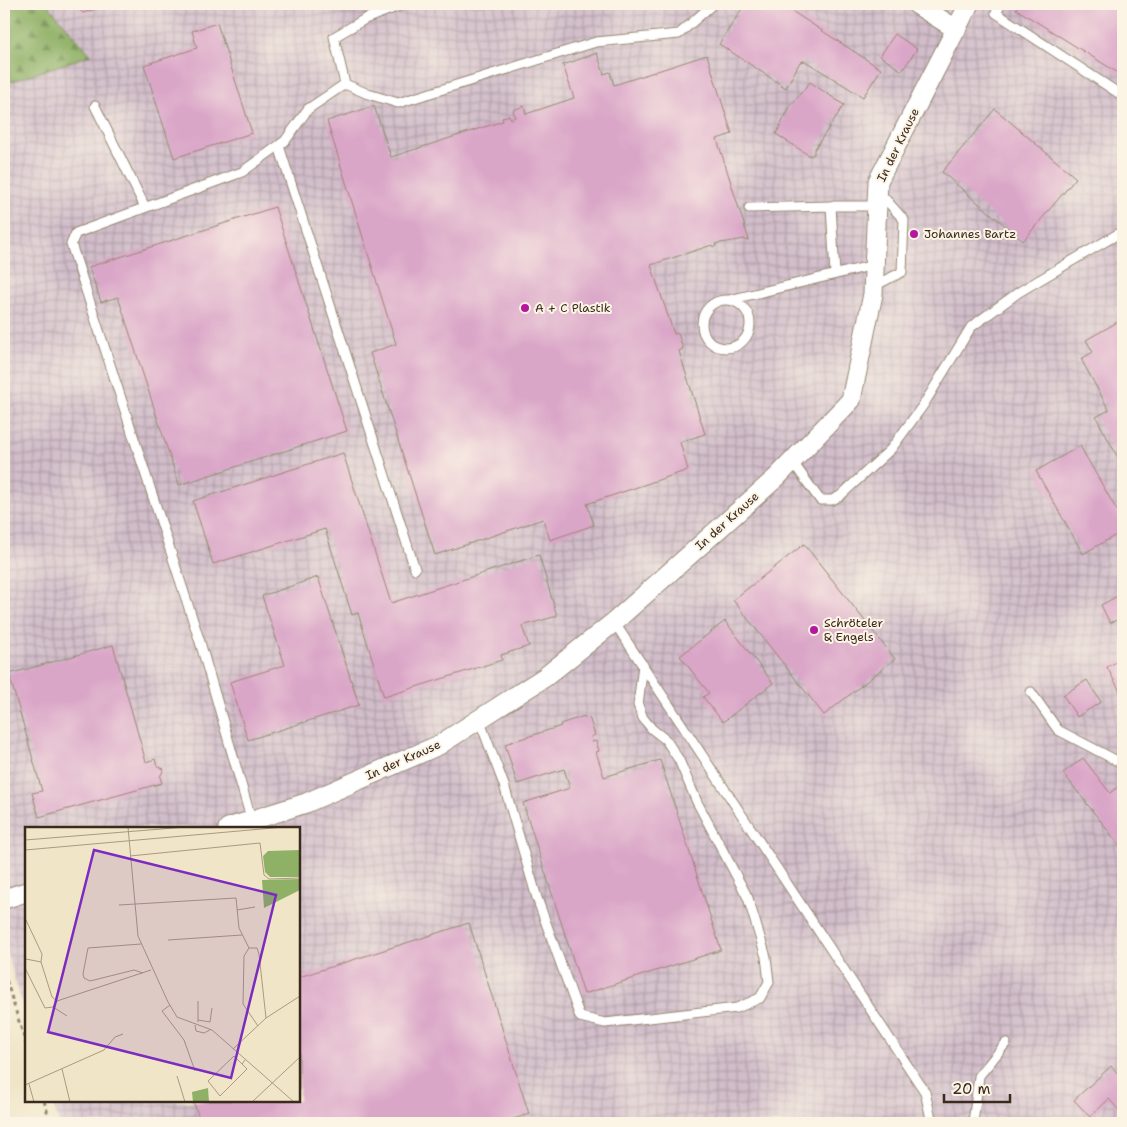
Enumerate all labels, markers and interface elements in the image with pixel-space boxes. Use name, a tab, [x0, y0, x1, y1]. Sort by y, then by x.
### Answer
street label: In der Krause	[873, 105, 923, 185]
place label: Johannes Bartz	[924, 226, 1016, 242]
marker: Johannes Bartz	[908, 228, 920, 240]
place label: A + C Plastik	[535, 300, 611, 316]
marker: A + C Plastik	[519, 302, 531, 314]
street label: In der Krause	[692, 488, 762, 554]
place label: Schröteler & Engels	[824, 615, 883, 645]
marker: Schröteler & Engels	[808, 624, 820, 636]
street label: In der Krause	[363, 736, 443, 784]
inset map	[25, 827, 300, 1102]
scale bar	[944, 1072, 1011, 1104]
text: 20 m	[952, 1079, 991, 1099]

